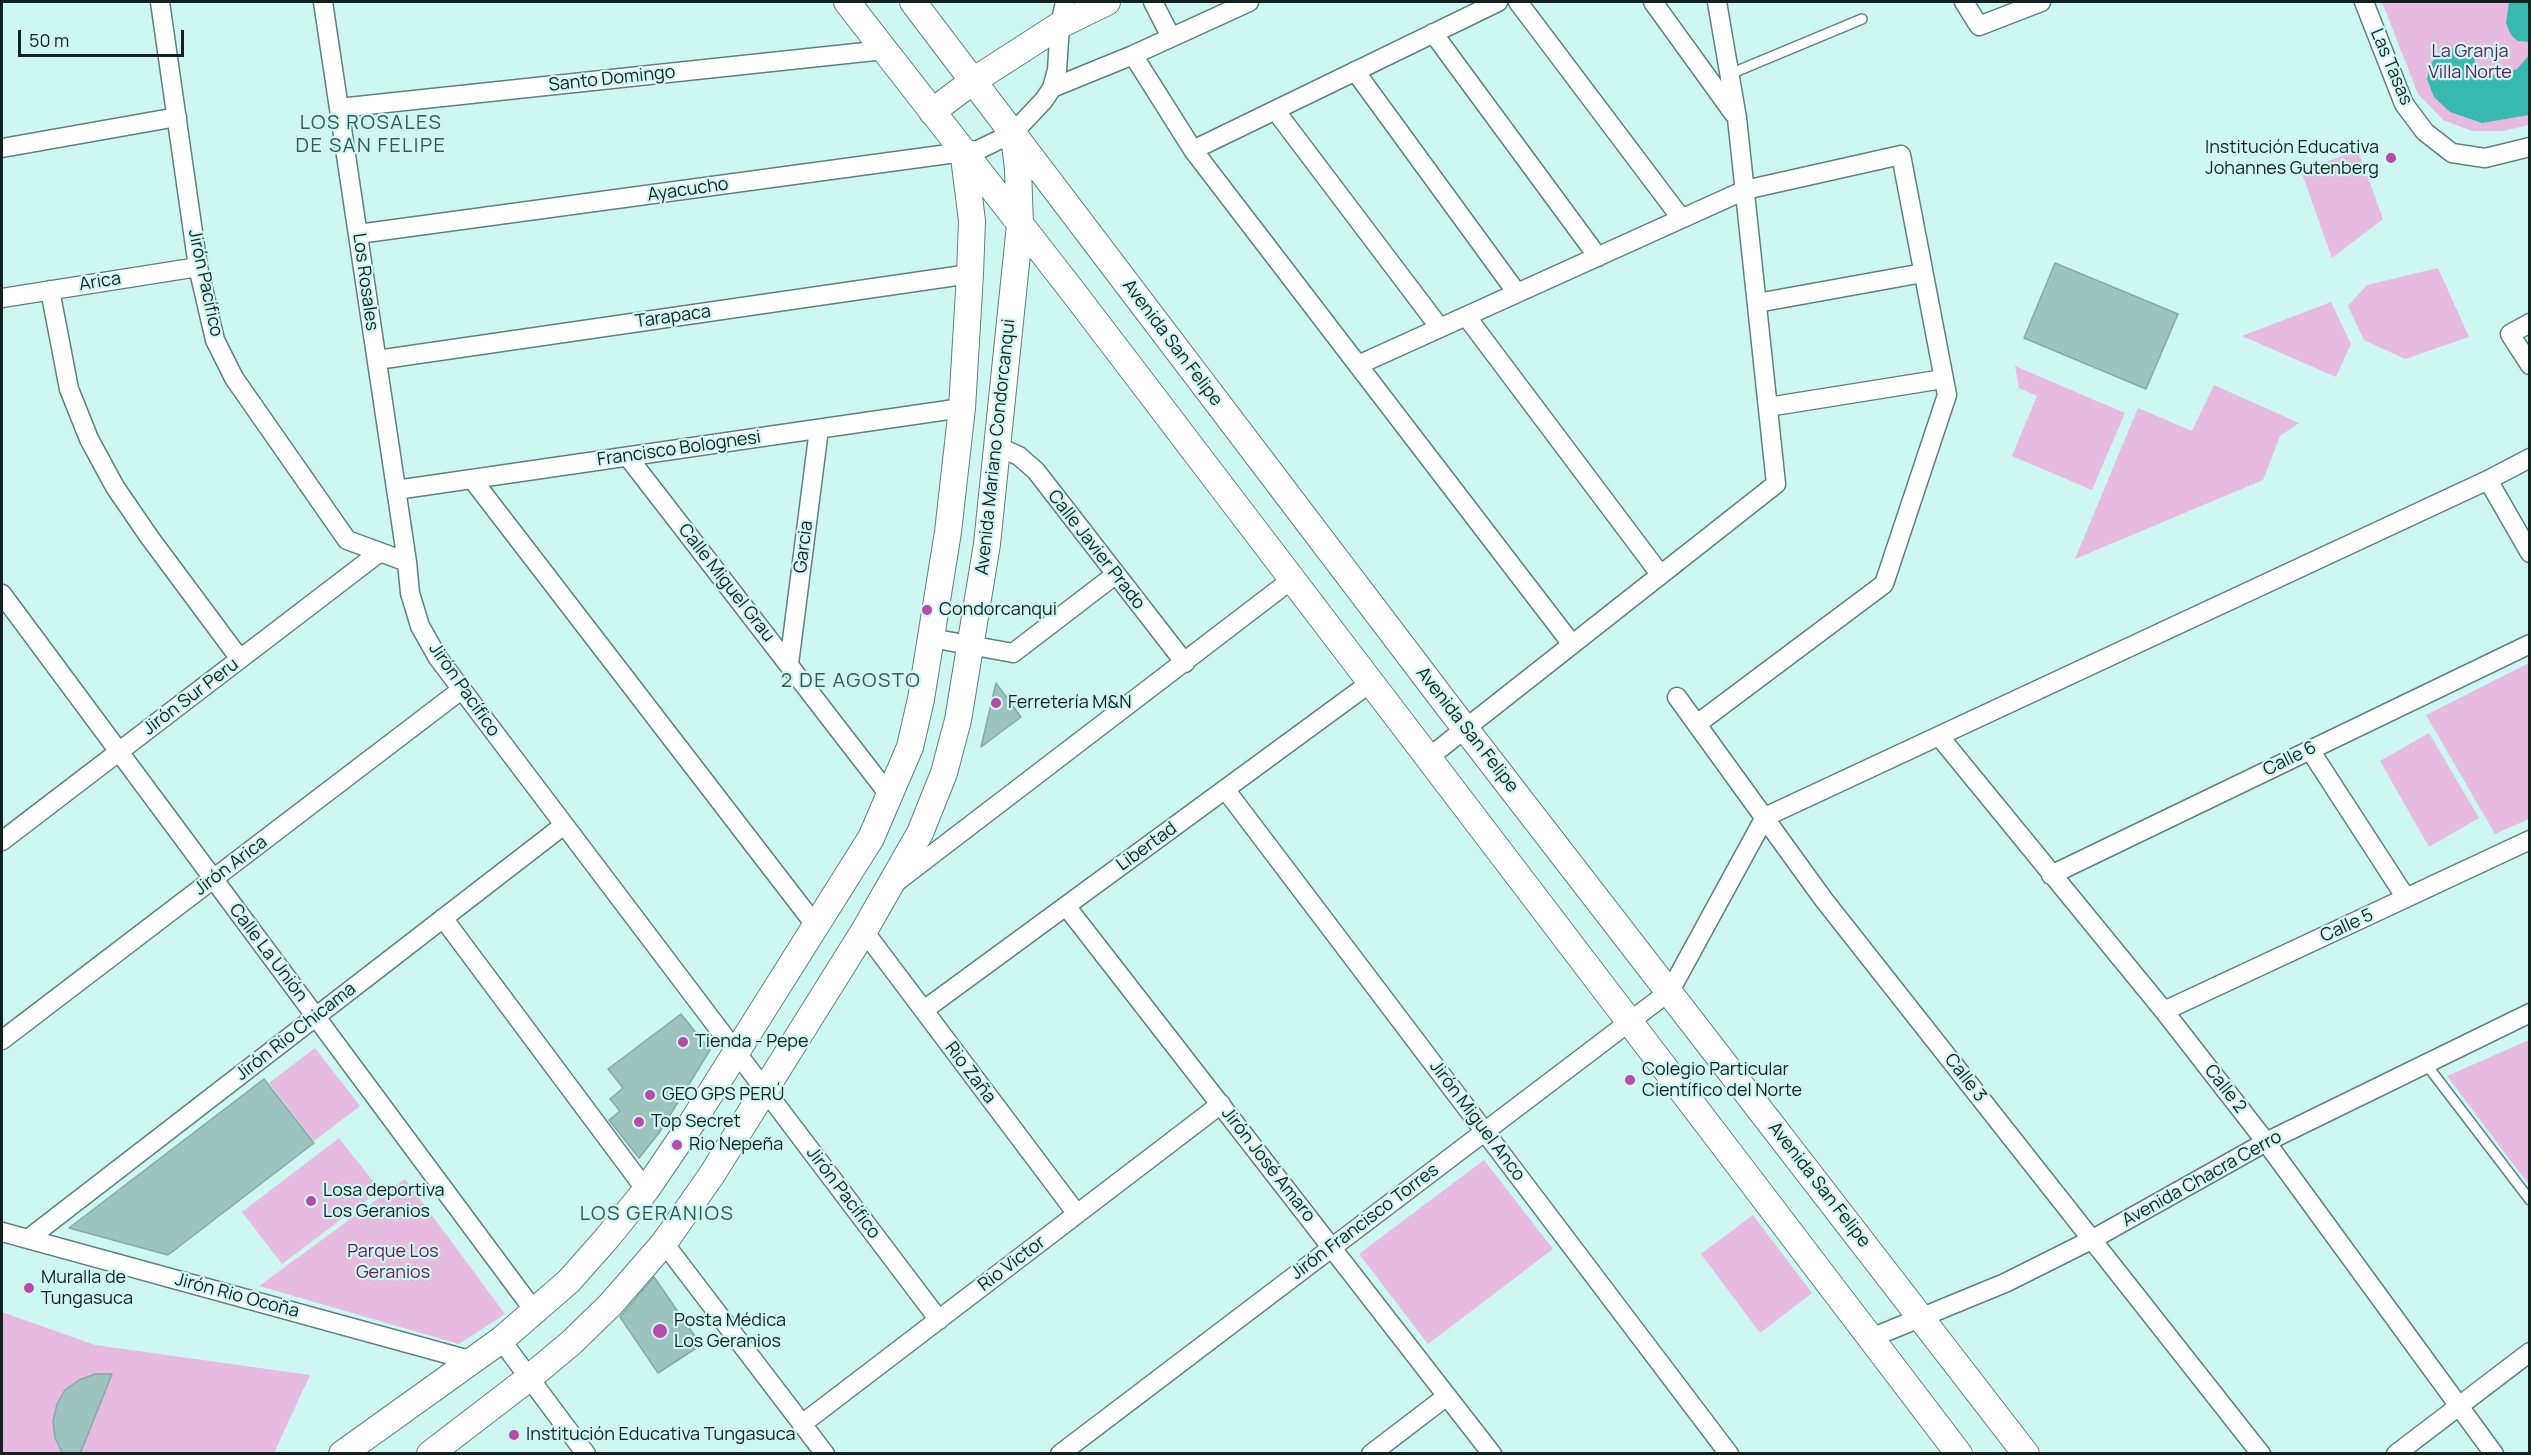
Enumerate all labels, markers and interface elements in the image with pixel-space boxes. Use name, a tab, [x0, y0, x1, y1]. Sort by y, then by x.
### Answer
scale bar	[21, 18, 188, 56]
street label: Las Tasas	[2365, 26, 2417, 108]
text: 50 m	[29, 28, 69, 52]
park label: La Granja Villa Norte	[2428, 41, 2512, 84]
street label: Santo Domingo	[548, 62, 676, 96]
district label: LOS ROSALES DE SAN FELIPE	[296, 111, 446, 158]
place label: Institución Educativa Johannes Gutenberg	[2205, 137, 2379, 180]
marker: Institución Educativa Johannes Gutenberg	[2384, 151, 2398, 165]
street label: Ayacucho	[646, 174, 730, 206]
street label: Jirón Pacífico	[183, 227, 227, 339]
street label: Los Rosales	[347, 232, 383, 332]
street label: Arica	[78, 268, 122, 296]
street label: Avenida San Felipe	[1117, 275, 1227, 411]
street label: Tarapaca	[634, 301, 712, 333]
street label: Avenida Mariano Condorcanqui	[972, 318, 1020, 576]
street label: Francisco Bolognesi	[596, 427, 762, 471]
street label: Calle Javier Prado	[1043, 486, 1149, 614]
street label: Garcia	[790, 519, 818, 575]
street label: Calle Miguel Grau	[673, 520, 779, 646]
place label: Condorcanqui	[939, 599, 1057, 621]
marker: Condorcanqui	[920, 603, 934, 617]
street label: Jirón Pacífico	[424, 639, 504, 741]
street label: Jirón Sur Peru	[139, 654, 243, 740]
street label: Avenida San Felipe	[1411, 663, 1523, 797]
district label: 2 DE AGOSTO	[781, 669, 921, 693]
place label: Ferretería M&N	[1008, 692, 1131, 714]
marker: Ferretería M&N	[989, 696, 1003, 710]
street label: Calle 6	[2260, 737, 2320, 781]
street label: Libertad	[1113, 818, 1181, 876]
street label: Jirón Arica	[190, 832, 272, 900]
street label: Calle La Unión	[224, 900, 312, 1006]
street label: Calle 5	[2317, 904, 2377, 948]
street label: Jirón Rio Chicama	[232, 978, 360, 1086]
place label: Tienda - Pepe	[695, 1031, 808, 1053]
marker: Tienda - Pepe	[676, 1035, 690, 1049]
street label: Rio Zaña	[940, 1038, 1000, 1108]
street label: Calle 3	[1939, 1050, 1991, 1106]
street label: Jirón Miguel Anco	[1425, 1057, 1529, 1185]
place label: Colegio Particular Científico del Norte	[1642, 1059, 1802, 1102]
street label: Calle 2	[2199, 1060, 2251, 1118]
marker: Colegio Particular Científico del Norte	[1623, 1073, 1637, 1087]
place label: GEO GPS PERÚ	[662, 1084, 784, 1106]
marker: GEO GPS PERÚ	[643, 1088, 657, 1102]
street label: Jirón José Amaro	[1216, 1103, 1320, 1227]
place label: Top Secret	[651, 1111, 741, 1133]
marker: Top Secret	[632, 1115, 646, 1129]
street label: Avenida San Felipe	[1763, 1118, 1875, 1252]
street label: Avenida Chacra Cerro	[2118, 1126, 2286, 1232]
place label: Rio Nepeña	[689, 1134, 783, 1156]
marker: Rio Nepeña	[670, 1138, 684, 1152]
street label: Jirón Pacífico	[801, 1143, 885, 1243]
street label: Jirón Francisco Torres	[1287, 1159, 1443, 1285]
place label: Losa deportiva Los Geranios	[323, 1180, 445, 1222]
marker: Losa deportiva Los Geranios	[304, 1194, 318, 1208]
district label: LOS GERANIOS	[580, 1202, 734, 1226]
street label: Rio Victor	[974, 1232, 1050, 1296]
park label: Parque Los Geranios	[347, 1241, 439, 1284]
place label: Muralla de Tungasuca	[41, 1267, 133, 1310]
street label: Jirón Rio Ocoña	[173, 1269, 301, 1323]
marker: Muralla de Tungasuca	[22, 1281, 36, 1295]
place label: Posta Médica Los Geranios	[674, 1310, 786, 1352]
marker: Posta Médica Los Geranios	[651, 1322, 669, 1340]
place label: Institución Educativa Tungasuca	[526, 1424, 796, 1446]
marker: Institución Educativa Tungasuca	[507, 1428, 521, 1442]

